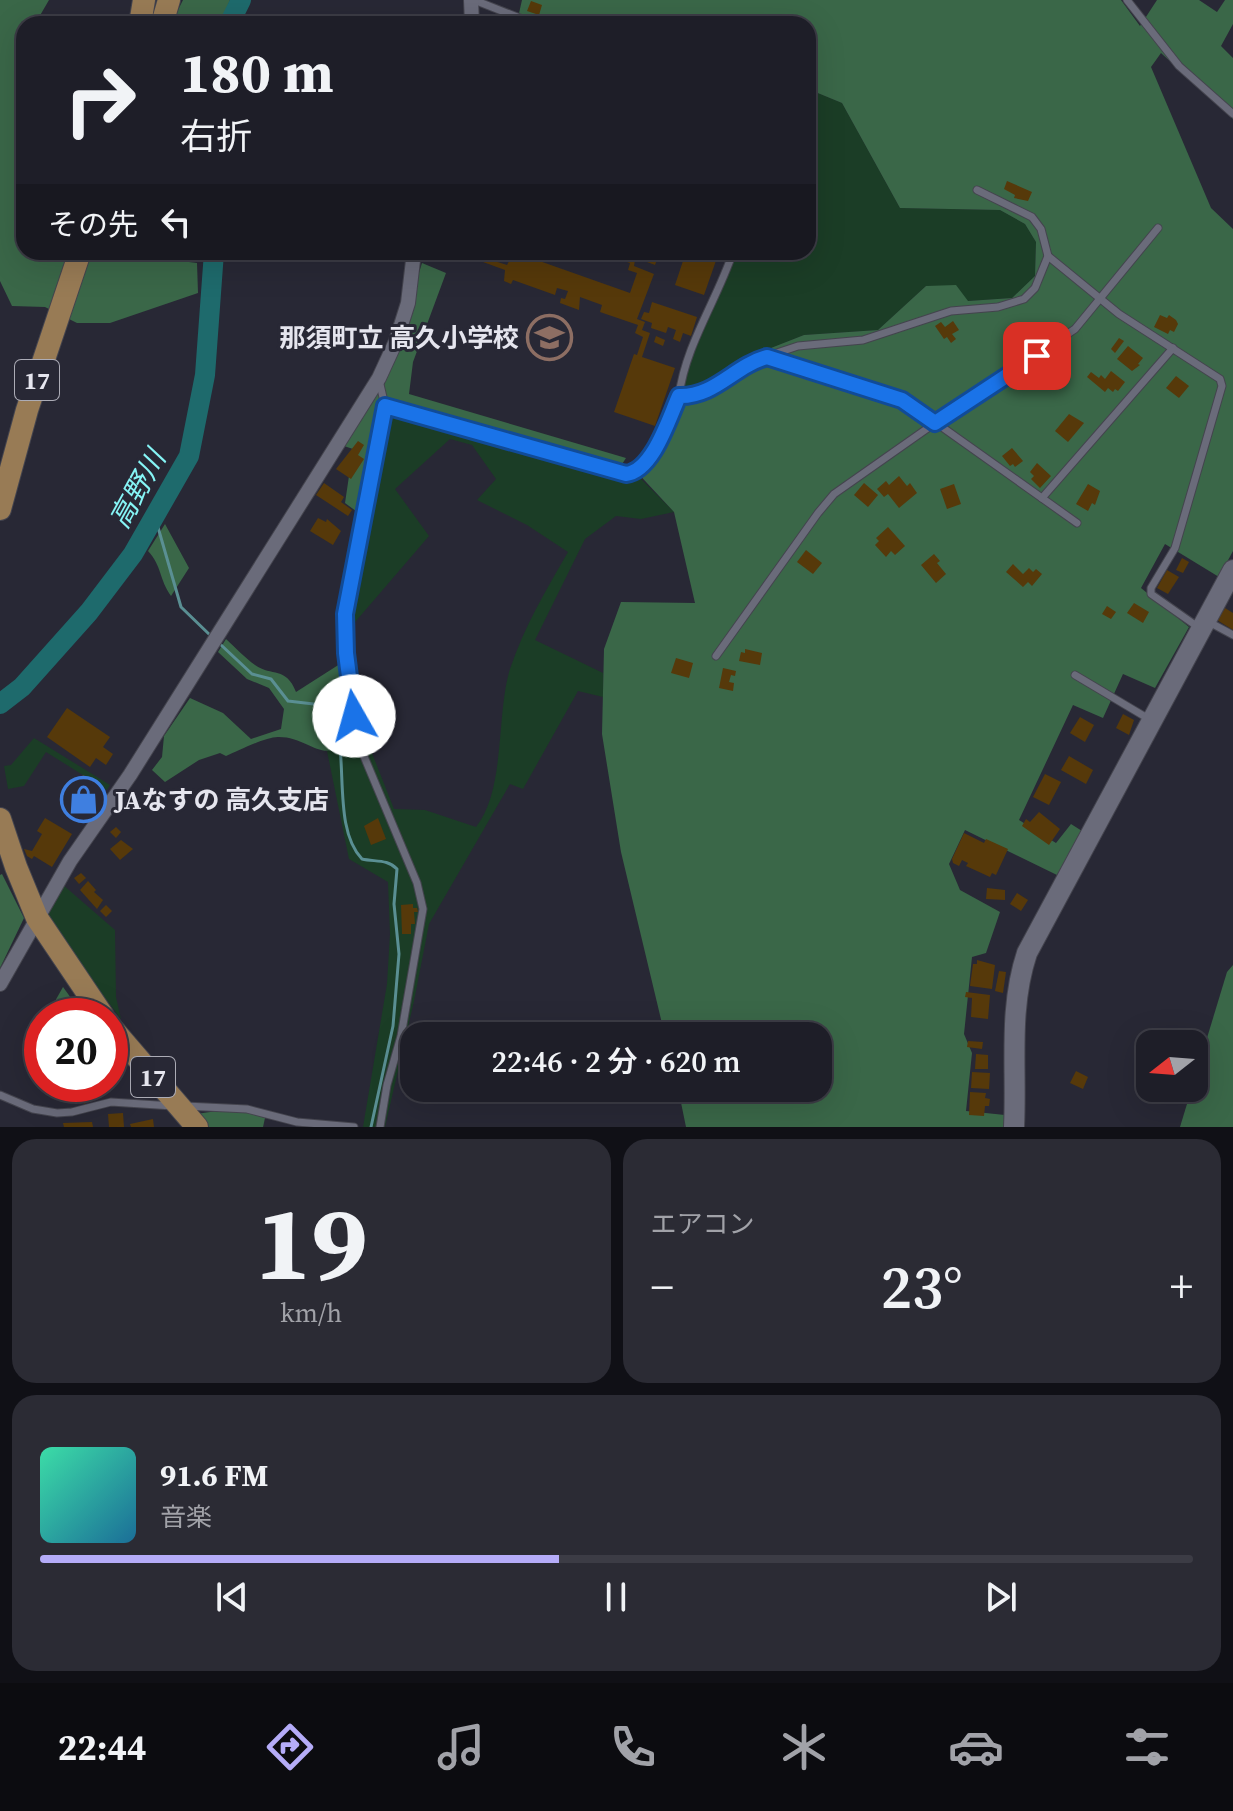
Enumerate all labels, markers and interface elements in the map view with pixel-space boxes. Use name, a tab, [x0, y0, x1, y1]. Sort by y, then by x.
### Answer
text: 180 m	[180, 34, 334, 111]
icon: right	[48, 48, 152, 152]
text: 右折	[180, 112, 252, 161]
icon: left	[154, 200, 198, 244]
text: その先	[48, 204, 138, 245]
school or university icon: 那須町立 高久小学校	[526, 314, 574, 362]
place label: 那須町立 高久小学校	[279, 320, 519, 356]
pin	[1003, 322, 1071, 390]
icon: arrive	[1015, 334, 1059, 378]
road number: 17	[15, 360, 59, 400]
water label: 高野川	[100, 440, 175, 535]
position arrow	[312, 674, 396, 758]
shop icon: JAなすの 高久支店	[60, 776, 108, 824]
place label: JAなすの 高久支店	[113, 782, 329, 818]
speed limit sign: 20	[24, 998, 128, 1102]
north arrow	[1136, 1030, 1208, 1102]
map controls	[1136, 1030, 1208, 1102]
text: 22:46 · 2 分 · 620 m	[491, 1041, 741, 1082]
road number: 17	[131, 1057, 175, 1097]
text: 19	[255, 1171, 368, 1314]
text: エアコン	[651, 1206, 755, 1242]
text: 23°	[881, 1246, 963, 1328]
text: −	[651, 1256, 674, 1317]
text: +	[1170, 1256, 1193, 1317]
text: km/h	[280, 1295, 342, 1331]
text: 91.6 FM	[160, 1455, 268, 1496]
text: 音楽	[160, 1499, 212, 1535]
icon: previous	[210, 1575, 254, 1619]
icon: pause	[594, 1575, 638, 1619]
icon: next	[979, 1575, 1023, 1619]
icon: directions	[262, 1719, 318, 1775]
icon: music	[433, 1719, 489, 1775]
icon: phone	[605, 1719, 661, 1775]
icon: climate	[776, 1719, 832, 1775]
icon: car	[948, 1719, 1004, 1775]
icon: filters	[1119, 1719, 1175, 1775]
text: 22:44	[58, 1723, 147, 1772]

